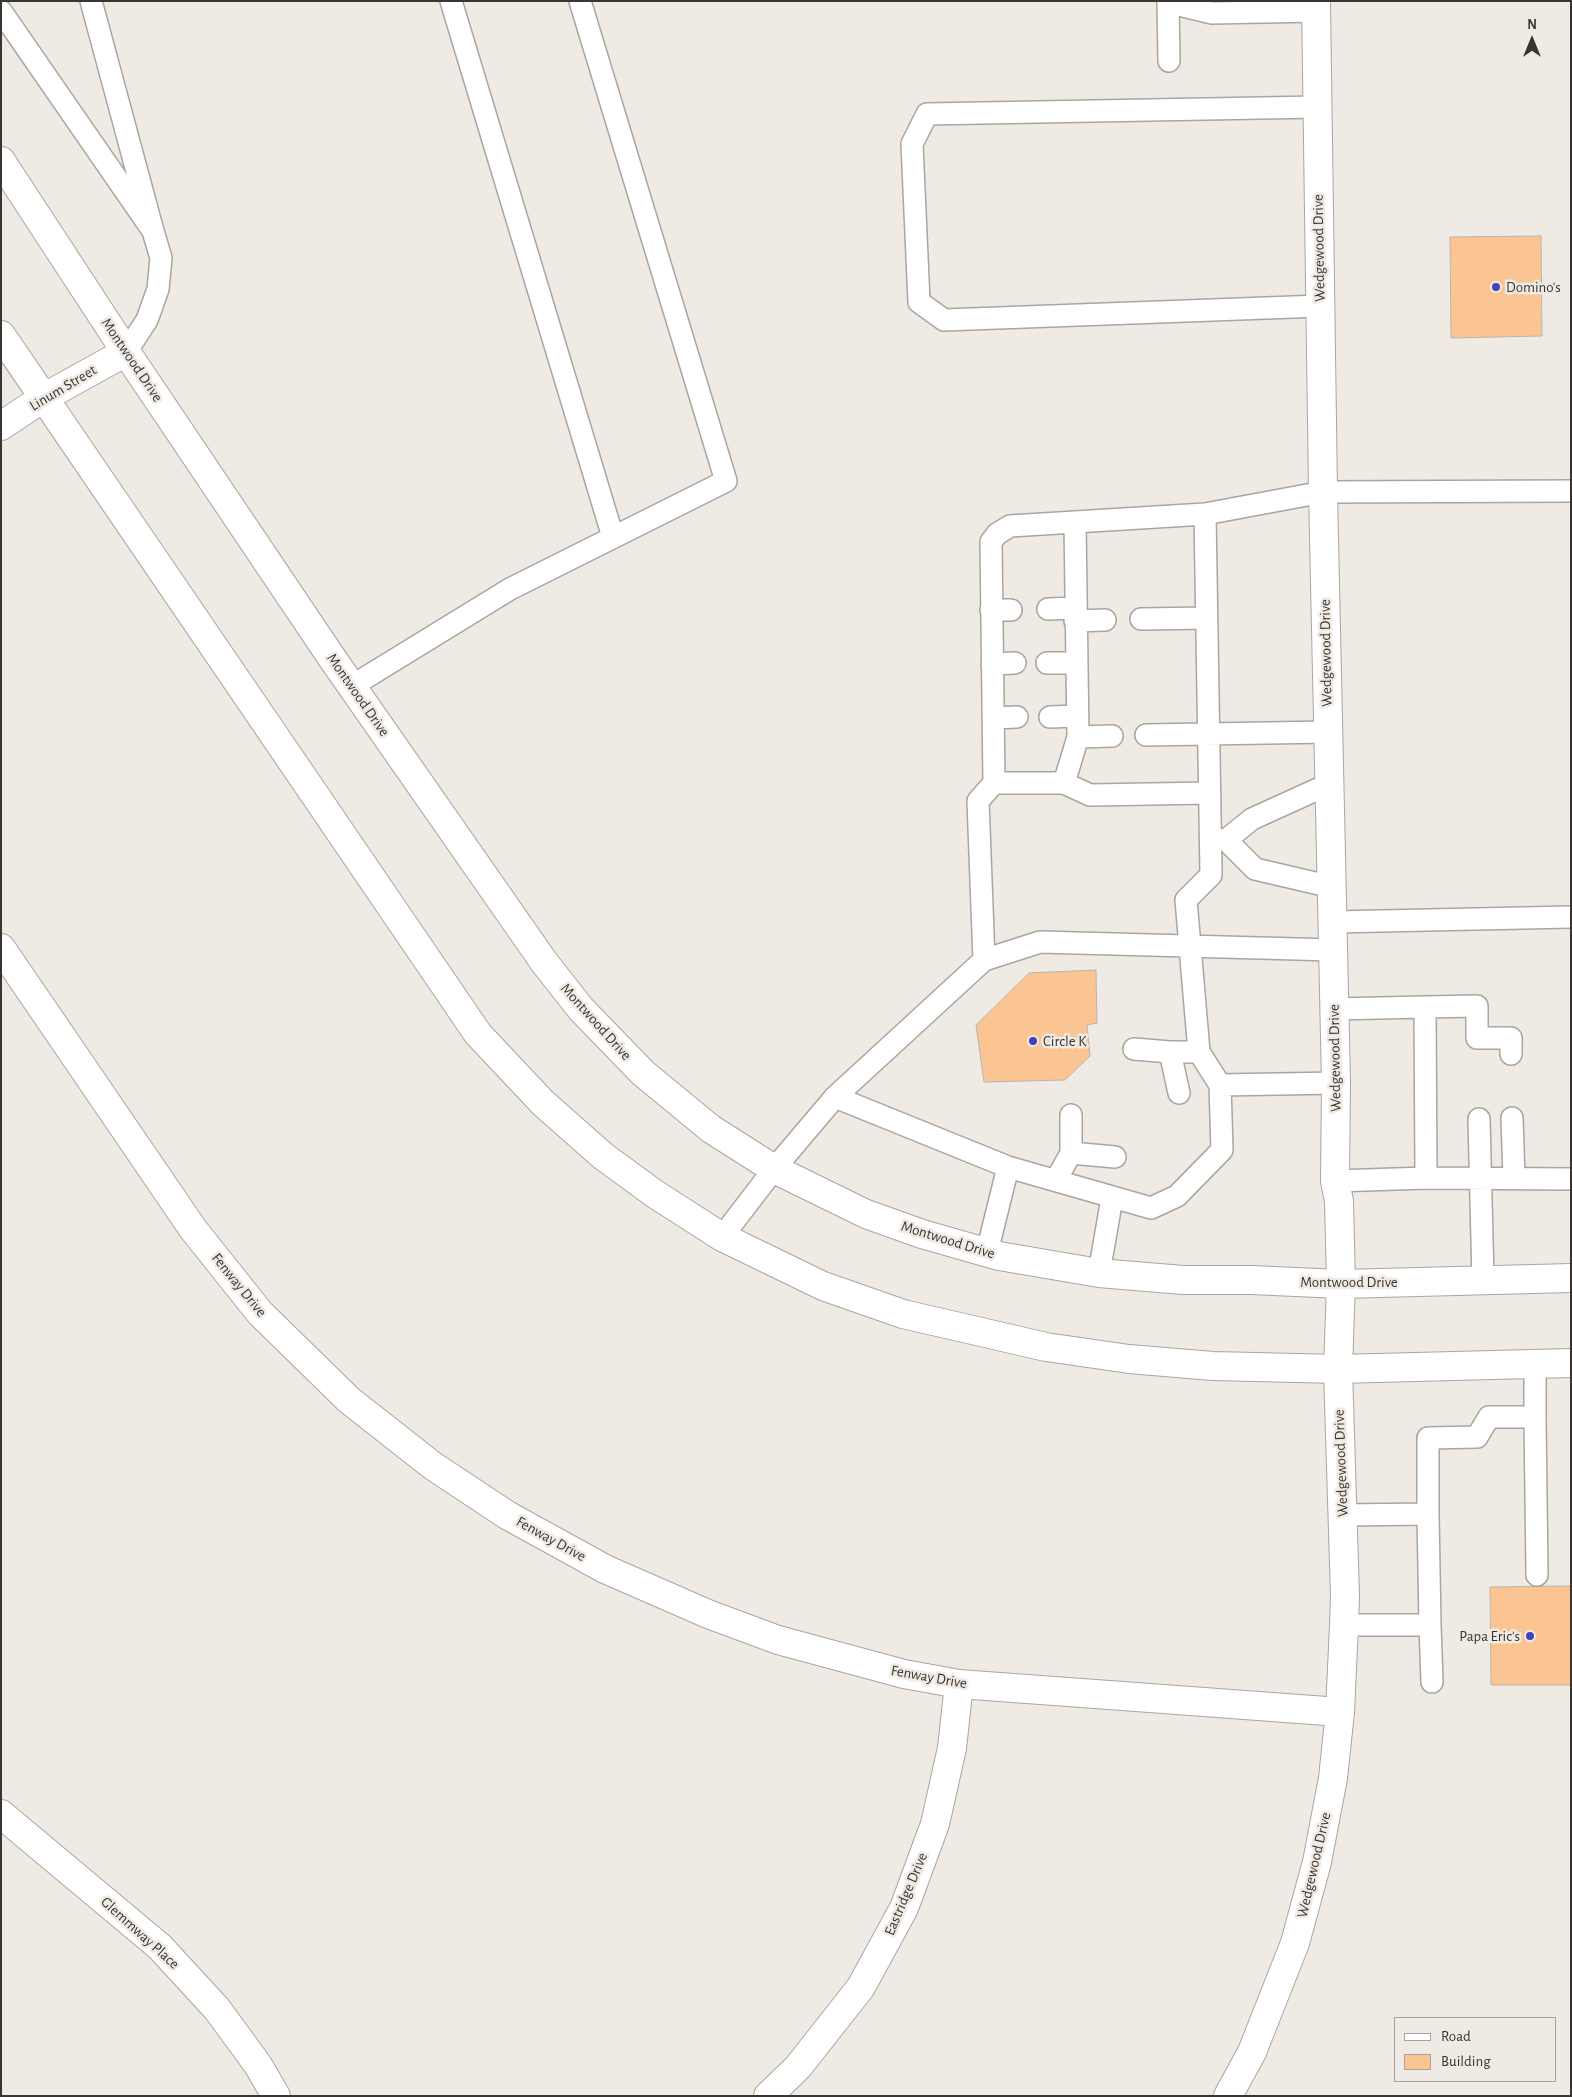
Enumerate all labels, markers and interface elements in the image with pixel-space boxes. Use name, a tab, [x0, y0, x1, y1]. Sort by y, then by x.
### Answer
north arrow	[1507, 15, 1557, 65]
text: N	[1527, 18, 1537, 32]
street label: Wedgewood Drive	[1309, 194, 1329, 302]
place label: Domino's	[1506, 278, 1561, 296]
marker: Domino's	[1490, 281, 1502, 293]
street label: Montwood Drive	[97, 315, 167, 405]
street label: Linum Street	[26, 361, 100, 415]
street label: Wedgewood Drive	[1316, 599, 1336, 707]
street label: Montwood Drive	[323, 650, 393, 740]
street label: Montwood Drive	[557, 980, 635, 1064]
street label: Wedgewood Drive	[1325, 1004, 1345, 1112]
place label: Circle K	[1043, 1032, 1086, 1050]
marker: Circle K	[1027, 1035, 1039, 1047]
street label: Montwood Drive	[899, 1217, 997, 1263]
street label: Fenway Drive	[208, 1249, 270, 1321]
street label: Montwood Drive	[1300, 1273, 1398, 1291]
street label: Wedgewood Drive	[1330, 1409, 1352, 1517]
street label: Fenway Drive	[513, 1512, 589, 1566]
place label: Papa Eric's	[1459, 1627, 1520, 1645]
marker: Papa Eric's	[1524, 1630, 1536, 1642]
street label: Fenway Drive	[890, 1661, 968, 1693]
street label: Wedgewood Drive	[1293, 1810, 1335, 1920]
street label: Eastridge Drive	[880, 1850, 932, 1938]
street label: Glemmway Place	[97, 1893, 183, 1973]
legend	[1394, 2017, 1557, 2082]
text: Road	[1441, 2029, 1471, 2044]
text: Building	[1441, 2054, 1491, 2069]

